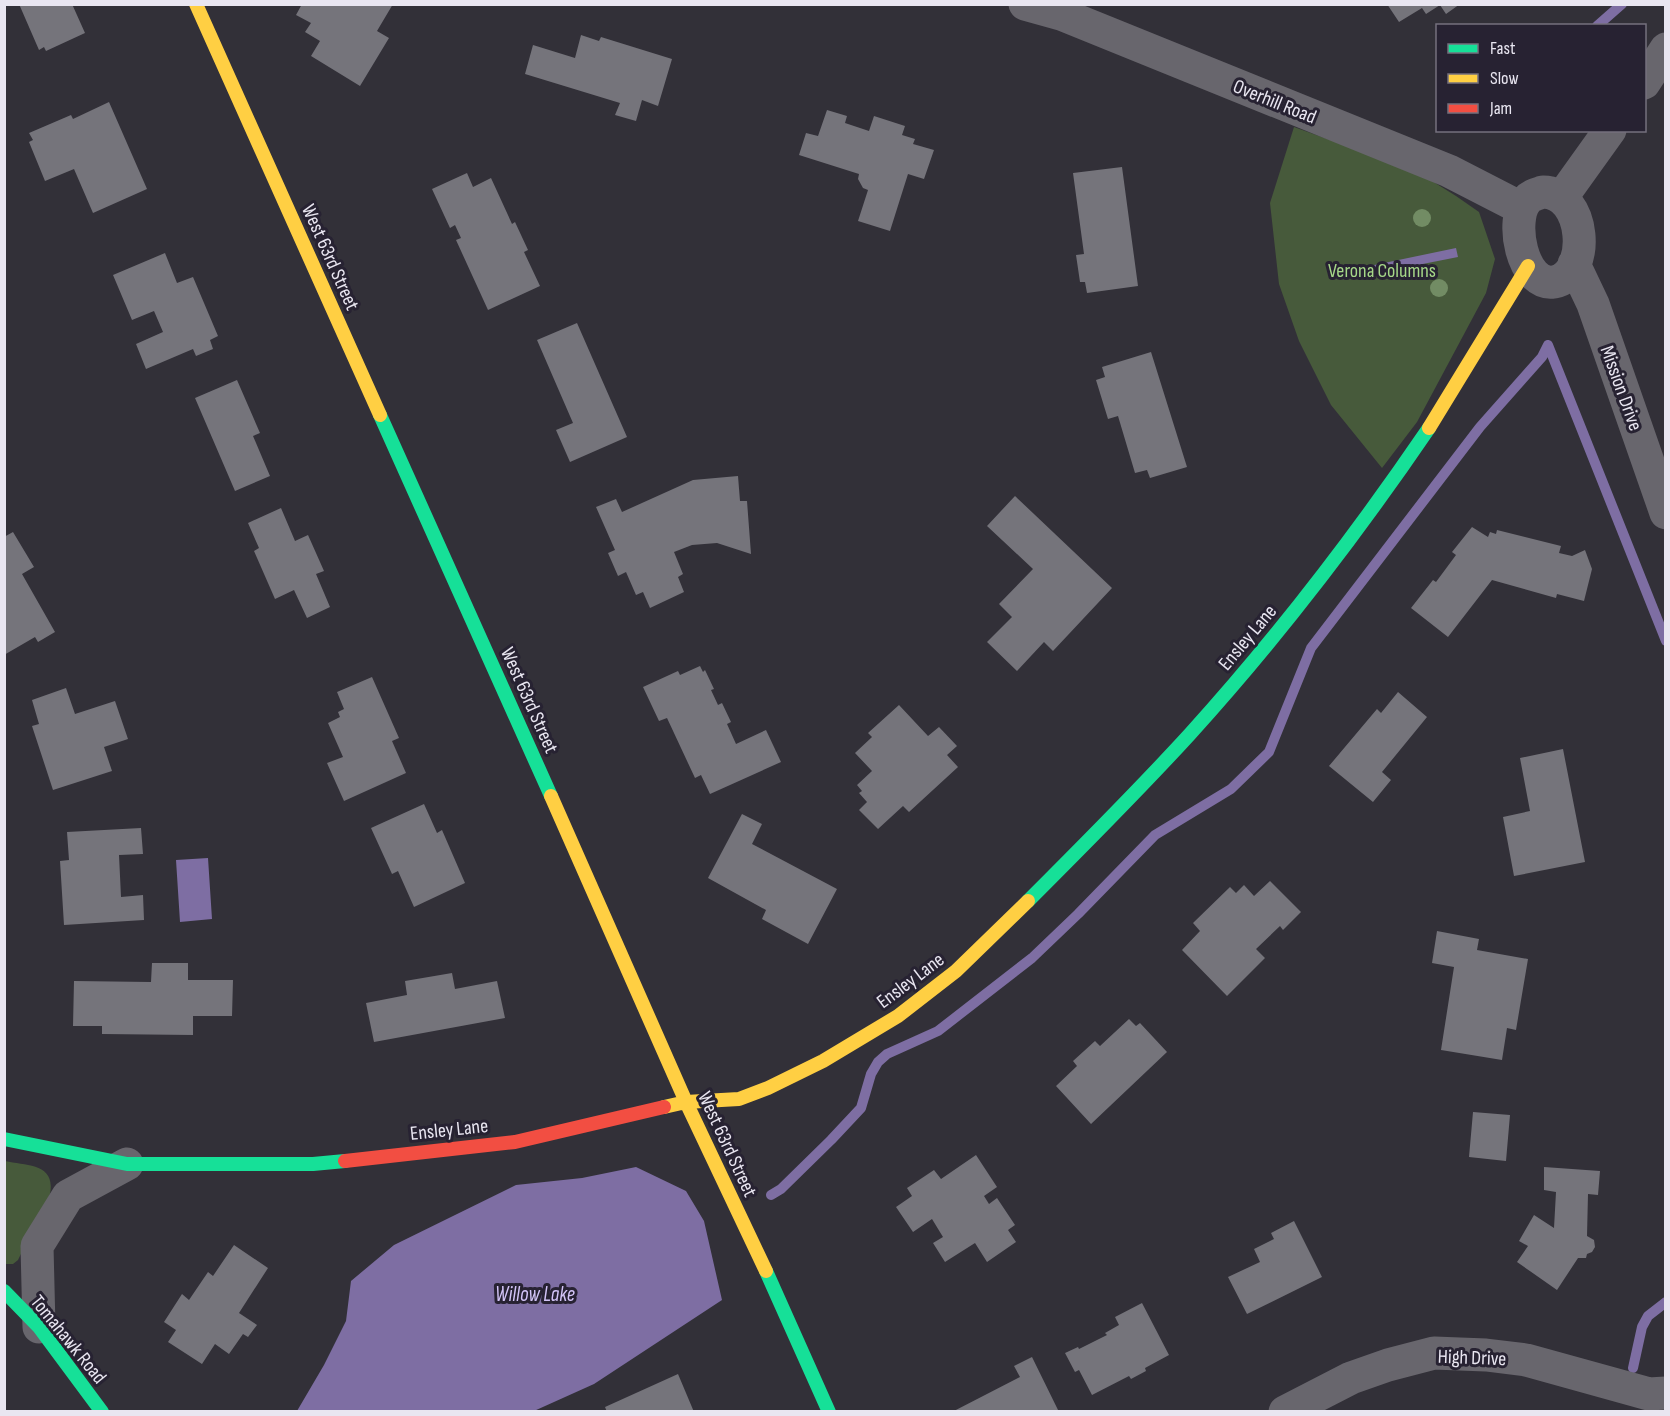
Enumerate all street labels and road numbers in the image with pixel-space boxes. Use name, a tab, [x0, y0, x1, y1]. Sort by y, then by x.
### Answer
street label: Overhill Road	[1230, 74, 1320, 129]
street label: West 63rd Street	[296, 201, 364, 314]
street label: Mission Drive	[1595, 343, 1647, 434]
street label: Ensley Lane	[1213, 600, 1282, 675]
street label: West 63rd Street	[495, 644, 563, 757]
street label: Ensley Lane	[872, 948, 949, 1014]
street label: West 63rd Street	[692, 1088, 762, 1201]
street label: Ensley Lane	[409, 1114, 489, 1146]
street label: Tomahawk Road	[25, 1290, 111, 1389]
street label: High Drive	[1437, 1345, 1507, 1371]

